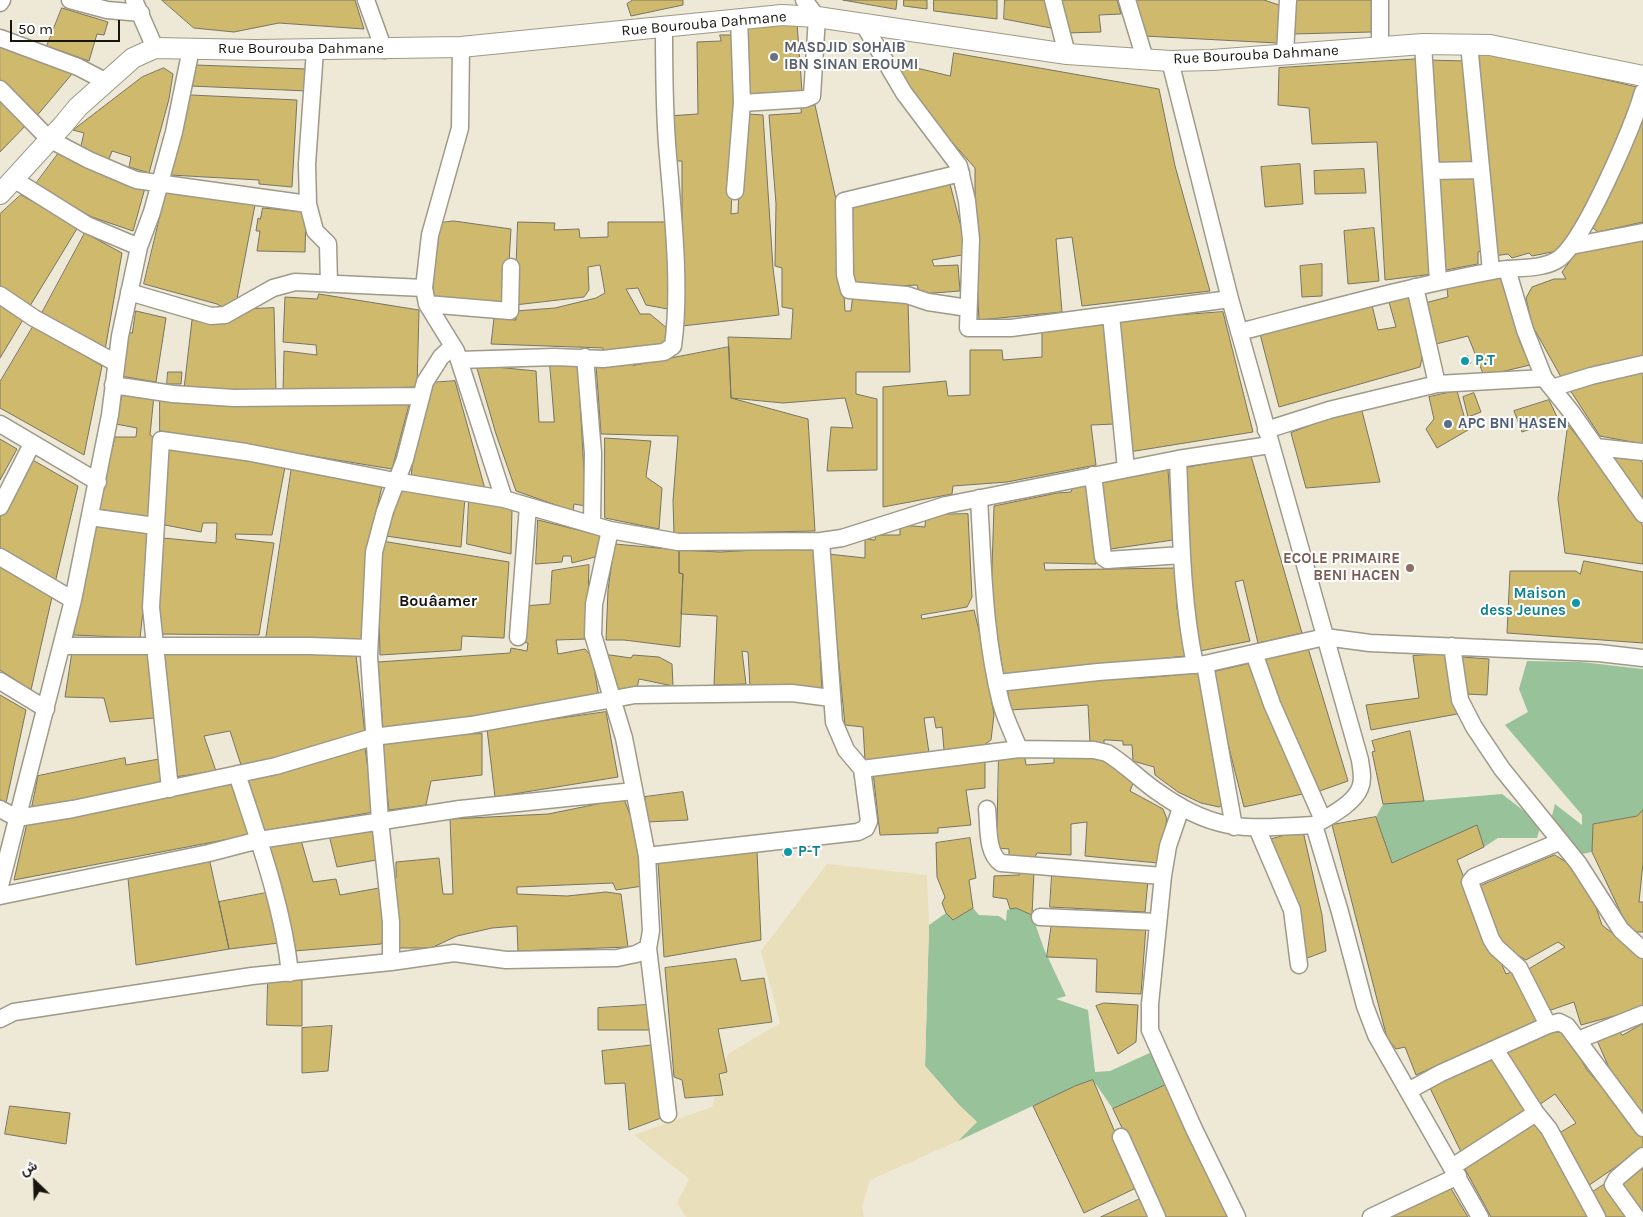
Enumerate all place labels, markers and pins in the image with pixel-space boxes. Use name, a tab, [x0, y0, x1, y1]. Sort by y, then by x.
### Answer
place label: MASDJID SOHAIB IBN SINAN EROUMI	[784, 39, 918, 74]
marker: MASDJID SOHAIB IBN SINAN EROUMI	[768, 51, 780, 63]
place label: P.T	[1475, 352, 1495, 370]
marker: P.T	[1459, 355, 1471, 367]
place label: APC BNI HASEN	[1458, 415, 1567, 433]
marker: APC BNI HASEN	[1442, 418, 1454, 430]
place label: ECOLE PRIMAIRE BENI HACEN	[1283, 550, 1400, 585]
marker: ECOLE PRIMAIRE BENI HACEN	[1404, 562, 1416, 574]
place label: Maison dess Jeunes	[1480, 585, 1566, 620]
marker: Maison dess Jeunes	[1570, 597, 1582, 609]
place label: P-T	[798, 843, 820, 861]
marker: P-T	[782, 846, 794, 858]

